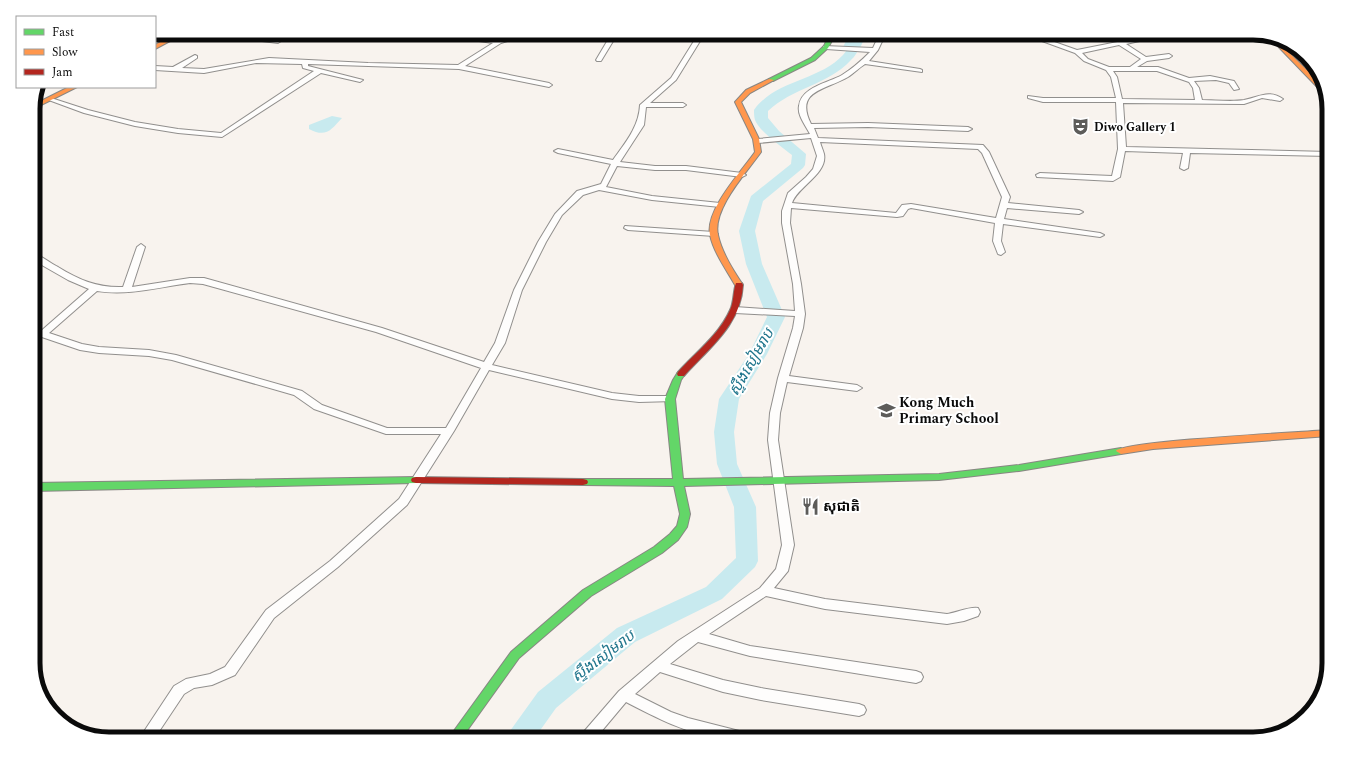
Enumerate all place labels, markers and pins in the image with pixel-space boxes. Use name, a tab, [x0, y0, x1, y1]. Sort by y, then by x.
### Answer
theatre icon: Diwo Gallery 1	[1071, 117, 1091, 137]
place label: Diwo Gallery 1	[1094, 118, 1176, 137]
place label: Kong Much Primary School	[899, 392, 999, 429]
school or university icon: Kong Much Primary School	[876, 400, 896, 420]
restaurant icon: សុជាតិ	[800, 496, 820, 516]
place label: សុជាតិ	[823, 496, 860, 517]

